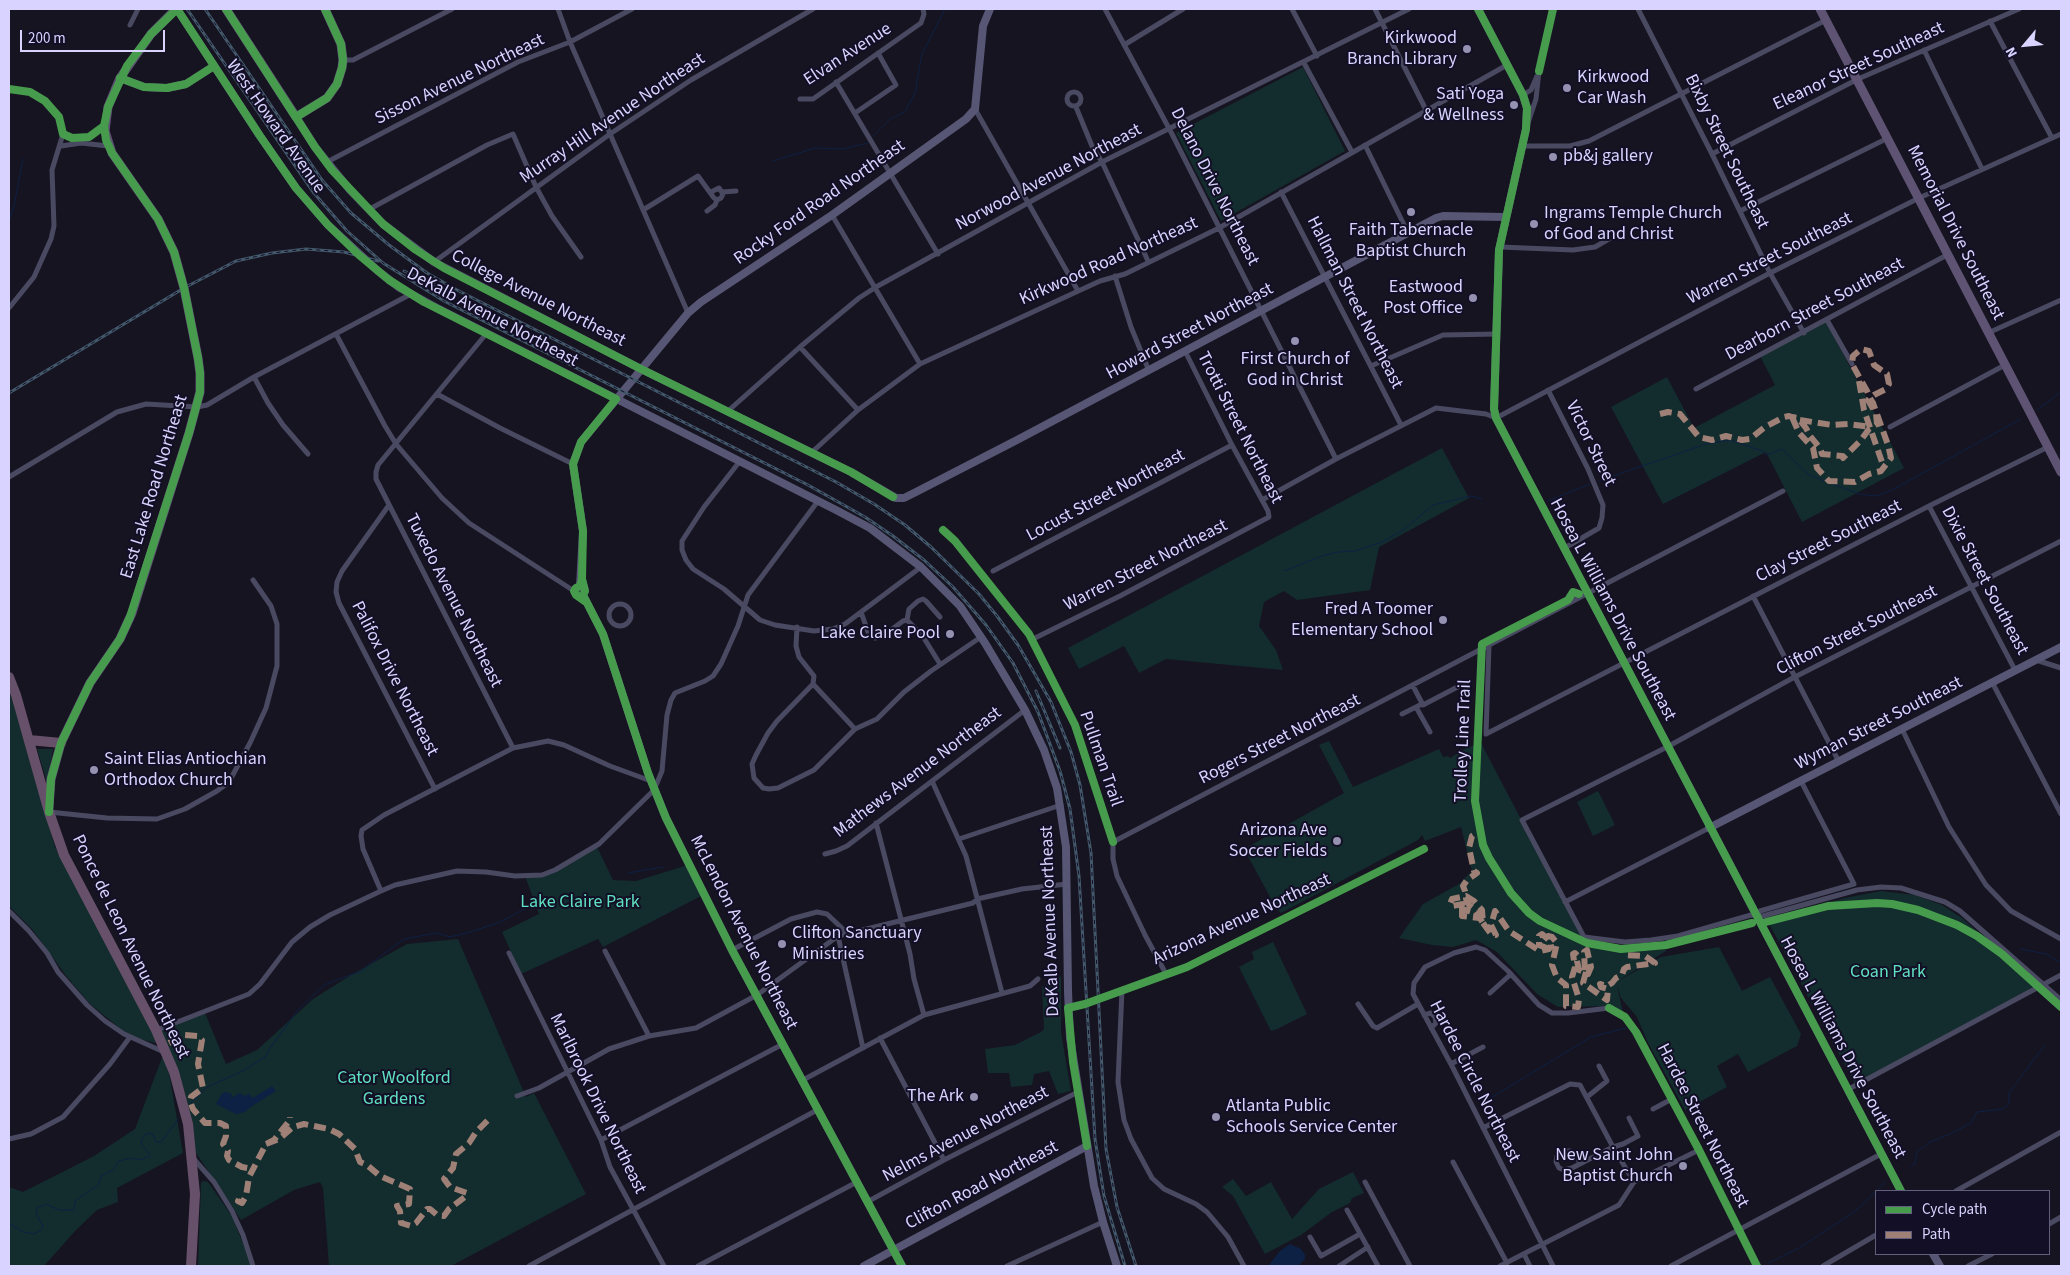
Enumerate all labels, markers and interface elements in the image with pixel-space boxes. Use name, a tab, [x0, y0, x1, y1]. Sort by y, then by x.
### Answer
street label: Eleanor Street Southeast	[1770, 18, 1948, 116]
street label: Elvan Avenue	[800, 19, 896, 91]
scale bar	[22, 20, 168, 52]
north arrow	[2000, 20, 2050, 70]
text: 200 m	[28, 28, 66, 49]
place label: Kirkwood Branch Library	[1347, 28, 1457, 70]
street label: Sisson Avenue Northeast	[372, 30, 548, 130]
marker: Kirkwood Branch Library	[1461, 43, 1473, 55]
text: N	[2001, 43, 2023, 61]
street label: Murray Hill Avenue Northeast	[516, 49, 710, 189]
street label: West Howard Avenue	[221, 56, 329, 198]
place label: Kirkwood Car Wash	[1577, 67, 1649, 110]
street label: Bixby Street Southeast	[1679, 71, 1773, 233]
marker: Kirkwood Car Wash	[1561, 82, 1573, 94]
place label: Sati Yoga & Wellness	[1423, 84, 1504, 126]
marker: Sati Yoga & Wellness	[1508, 99, 1520, 111]
street label: Delano Drive Northeast	[1165, 105, 1263, 269]
street label: Norwood Avenue Northeast	[952, 120, 1146, 236]
street label: Rocky Ford Road Northeast	[730, 136, 910, 270]
street label: Memorial Drive Southeast	[1902, 142, 2008, 324]
place label: pb&j gallery	[1563, 146, 1653, 168]
marker: pb&j gallery	[1547, 151, 1559, 163]
place label: Ingrams Temple Church of God and Christ	[1544, 203, 1722, 245]
marker: Faith Tabernacle Baptist Church	[1405, 206, 1417, 218]
street label: Warren Street Southeast	[1684, 208, 1856, 310]
street label: Kirkwood Road Northeast	[1017, 213, 1201, 311]
street label: Hallman Street Northeast	[1301, 213, 1407, 393]
marker: Ingrams Temple Church of God and Christ	[1528, 218, 1540, 230]
place label: Faith Tabernacle Baptist Church	[1349, 220, 1473, 262]
street label: College Avenue Northeast	[447, 246, 629, 352]
street label: Dearborn Street Southeast	[1722, 254, 1908, 366]
street label: DeKalb Avenue Northeast	[402, 264, 582, 372]
place label: Eastwood Post Office	[1383, 277, 1463, 320]
street label: Howard Street Northeast	[1103, 279, 1277, 385]
marker: Eastwood Post Office	[1467, 292, 1479, 304]
marker: First Church of God in Christ	[1289, 335, 1301, 347]
street label: Trotti Street Northeast	[1191, 349, 1287, 507]
place label: First Church of God in Christ	[1241, 349, 1349, 392]
street label: East Lake Road Northeast	[117, 392, 193, 582]
street label: Victor Street	[1560, 398, 1620, 490]
street label: Locust Street Northeast	[1023, 445, 1189, 547]
street label: Hosea L Williams Drive Southeast	[1544, 495, 1680, 725]
street label: Clay Street Southeast	[1753, 496, 1905, 588]
street label: Dixie Street Southeast	[1936, 503, 2032, 659]
street label: Tuxedo Avenue Northeast	[400, 510, 506, 692]
street label: Warren Street Northeast	[1061, 515, 1231, 617]
street label: Clifton Street Southeast	[1773, 581, 1941, 681]
street label: Palifox Drive Northeast	[346, 598, 442, 760]
place label: Fred A Toomer Elementary School	[1291, 599, 1433, 642]
marker: Fred A Toomer Elementary School	[1437, 614, 1449, 626]
place label: Lake Claire Pool	[820, 623, 940, 645]
marker: Lake Claire Pool	[944, 628, 956, 640]
street label: Wyman Street Southeast	[1792, 672, 1966, 776]
street label: Trolley Line Trail	[1451, 679, 1477, 803]
street label: Rogers Street Northeast	[1196, 690, 1364, 790]
street label: Mathews Avenue Northeast	[830, 703, 1006, 843]
street label: Pullman Trail	[1074, 709, 1126, 809]
place label: Saint Elias Antiochian Orthodox Church	[104, 749, 267, 792]
marker: Saint Elias Antiochian Orthodox Church	[88, 764, 100, 776]
place label: Arizona Ave Soccer Fields	[1229, 820, 1327, 862]
street label: DeKalb Avenue Northeast	[1037, 825, 1065, 1017]
street label: Ponce de Leon Avenue Northeast	[66, 831, 194, 1063]
street label: McLendon Avenue Northeast	[684, 832, 802, 1034]
marker: Arizona Ave Soccer Fields	[1331, 835, 1343, 847]
street label: Arizona Avenue Northeast	[1150, 869, 1334, 971]
park label: Lake Claire Park	[520, 892, 640, 914]
place label: Clifton Sanctuary Ministries	[792, 923, 922, 966]
street label: Hosea L Williams Drive Southeast	[1774, 933, 1910, 1163]
marker: Clifton Sanctuary Ministries	[776, 938, 788, 950]
park label: Coan Park	[1850, 962, 1926, 984]
street label: Hardee Circle Northeast	[1424, 997, 1524, 1167]
street label: Marlbrook Drive Northeast	[544, 1010, 650, 1198]
street label: Hardee Street Northeast	[1651, 1040, 1753, 1212]
park label: Cator Woolford Gardens	[337, 1068, 451, 1110]
street label: Nelms Avenue Northeast	[879, 1082, 1053, 1188]
place label: The Ark	[907, 1086, 964, 1108]
marker: The Ark	[968, 1091, 980, 1103]
place label: Atlanta Public Schools Service Center	[1226, 1096, 1397, 1138]
marker: Atlanta Public Schools Service Center	[1210, 1111, 1222, 1123]
street label: Clifton Road Northeast	[902, 1137, 1062, 1235]
place label: New Saint John Baptist Church	[1555, 1145, 1673, 1188]
marker: New Saint John Baptist Church	[1677, 1160, 1689, 1172]
legend	[1875, 1190, 2050, 1255]
text: Cycle path	[1922, 1199, 1987, 1220]
text: Path	[1922, 1224, 1950, 1245]

